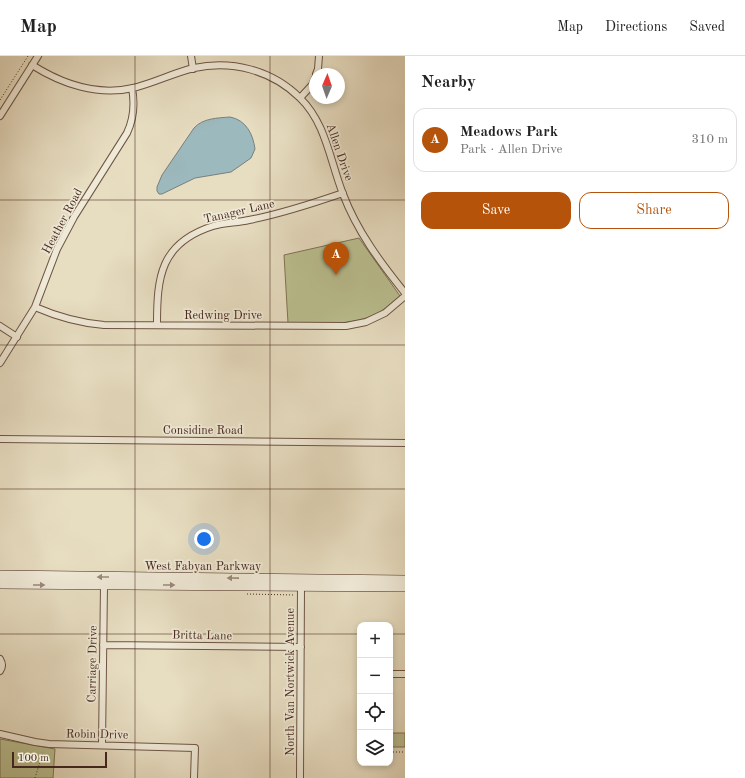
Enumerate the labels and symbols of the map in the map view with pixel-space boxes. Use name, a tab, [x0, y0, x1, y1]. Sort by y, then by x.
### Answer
north arrow	[309, 68, 345, 104]
street label: Allen Drive	[324, 122, 355, 183]
street label: Heather Road	[41, 187, 85, 256]
street label: Tanager Lane	[203, 198, 276, 226]
pin: A	[323, 242, 349, 275]
street label: Redwing Drive	[184, 310, 263, 322]
street label: Considine Road	[163, 425, 243, 437]
your location	[194, 529, 214, 549]
street label: West Fabyan Parkway	[145, 561, 262, 573]
one-way arrow	[96, 574, 109, 580]
one-way arrow	[227, 574, 239, 581]
one-way arrow	[33, 582, 46, 588]
one-way arrow	[163, 582, 176, 588]
street label: North Van Nortwick Avenue	[285, 607, 297, 756]
street label: Carriage Drive	[86, 625, 100, 703]
street label: Britta Lane	[172, 629, 233, 643]
street label: Robin Drive	[66, 728, 129, 742]
scale bar	[12, 750, 107, 769]

